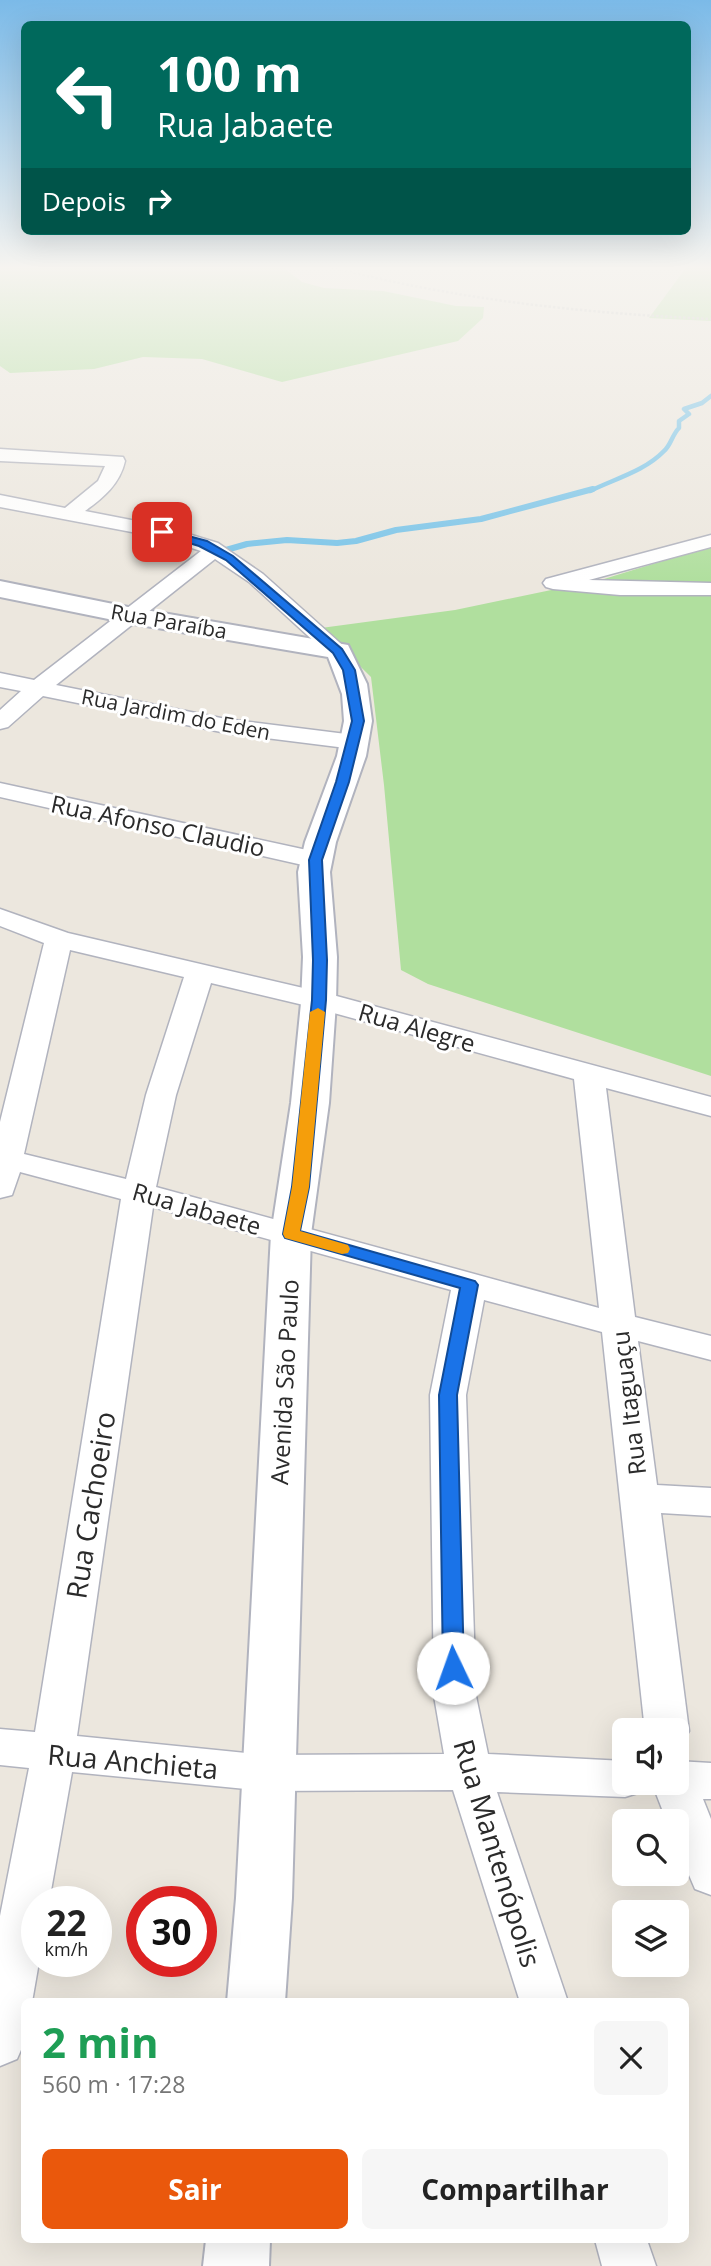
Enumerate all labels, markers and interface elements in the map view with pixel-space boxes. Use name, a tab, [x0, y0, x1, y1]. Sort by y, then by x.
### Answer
text: 100 m	[157, 40, 302, 106]
icon: left	[42, 49, 133, 140]
text: Rua Jabaete	[157, 103, 334, 146]
icon: right	[140, 182, 178, 220]
text: Depois	[42, 183, 126, 219]
pin	[132, 502, 192, 562]
icon: arrive	[143, 513, 181, 551]
street label: Rua Paraíba	[109, 597, 229, 645]
street label: Rua Jardim do Eden	[79, 682, 273, 746]
street label: Rua Afonso Claudio	[48, 786, 268, 864]
street label: Rua Alegre	[355, 995, 479, 1059]
street label: Rua Jabaete	[129, 1174, 265, 1242]
street label: Avenida São Paulo	[262, 1278, 306, 1486]
street label: Rua Itaguaçu	[603, 1329, 653, 1477]
street label: Rua Cachoeiro	[56, 1409, 124, 1601]
position arrow	[416, 1631, 490, 1705]
map controls	[612, 1718, 689, 1977]
button: sound	[612, 1718, 689, 1795]
street label: Rua Mantenópolis	[445, 1734, 551, 1972]
street label: Rua Anchieta	[46, 1735, 220, 1787]
button: search	[612, 1809, 689, 1886]
speed limit sign: 30	[126, 1886, 217, 1977]
text: 22	[46, 1899, 87, 1946]
button: layers	[612, 1900, 689, 1977]
text: km/h	[45, 1937, 88, 1961]
text: 2 min	[42, 2013, 159, 2070]
button: close	[594, 2021, 668, 2095]
text: 560 m · 17:28	[42, 2068, 185, 2100]
button: Sair	[42, 2149, 348, 2229]
button: Compartilhar	[362, 2149, 668, 2229]

